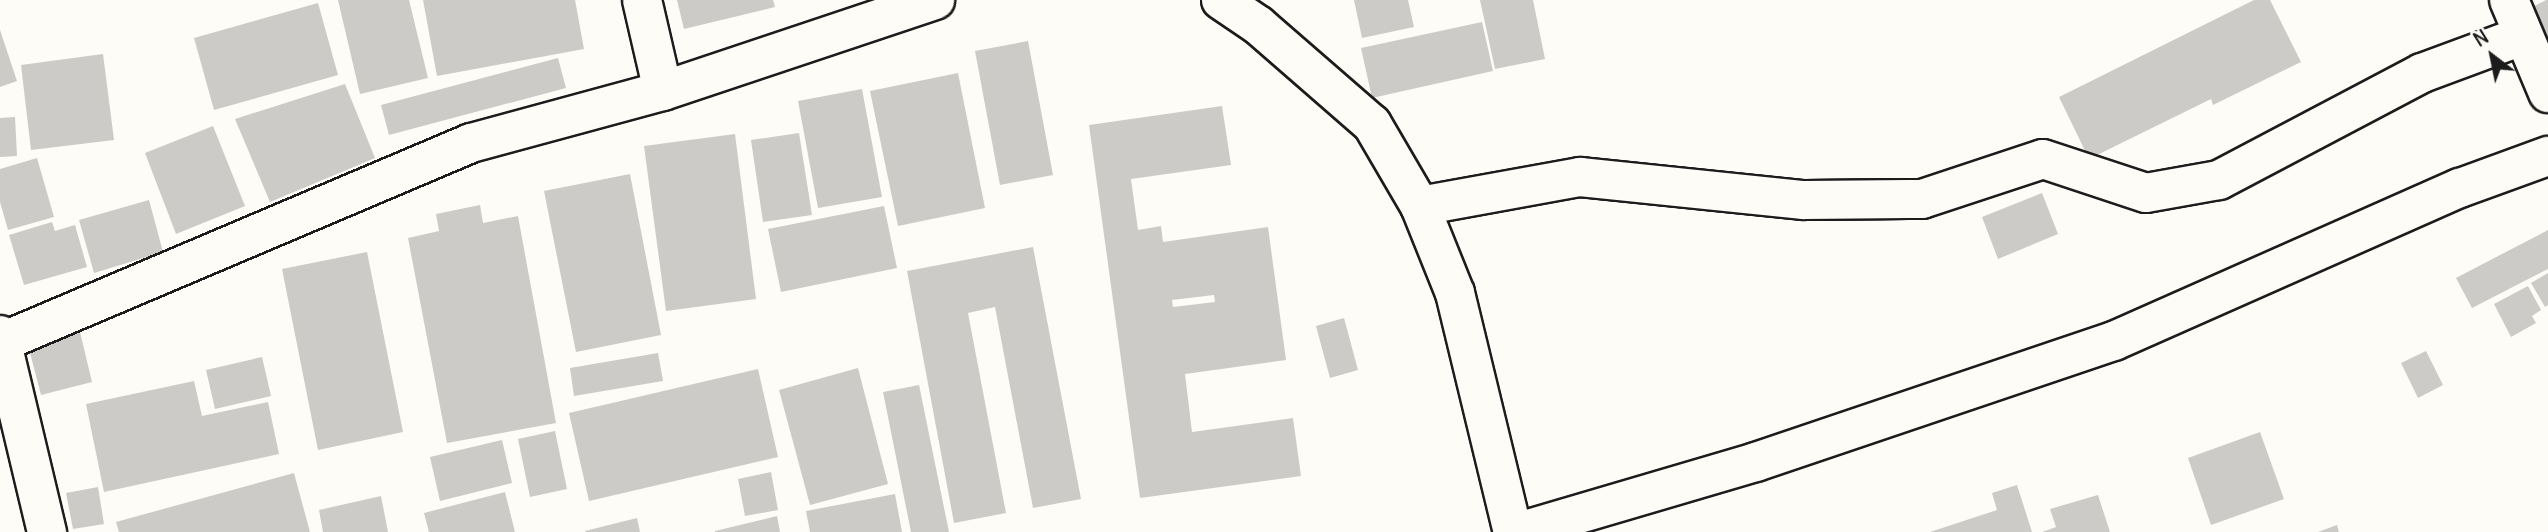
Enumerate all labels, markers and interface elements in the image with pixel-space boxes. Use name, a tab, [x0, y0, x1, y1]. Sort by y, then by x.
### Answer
north arrow	[2457, 21, 2527, 91]
text: N	[2469, 25, 2493, 52]

